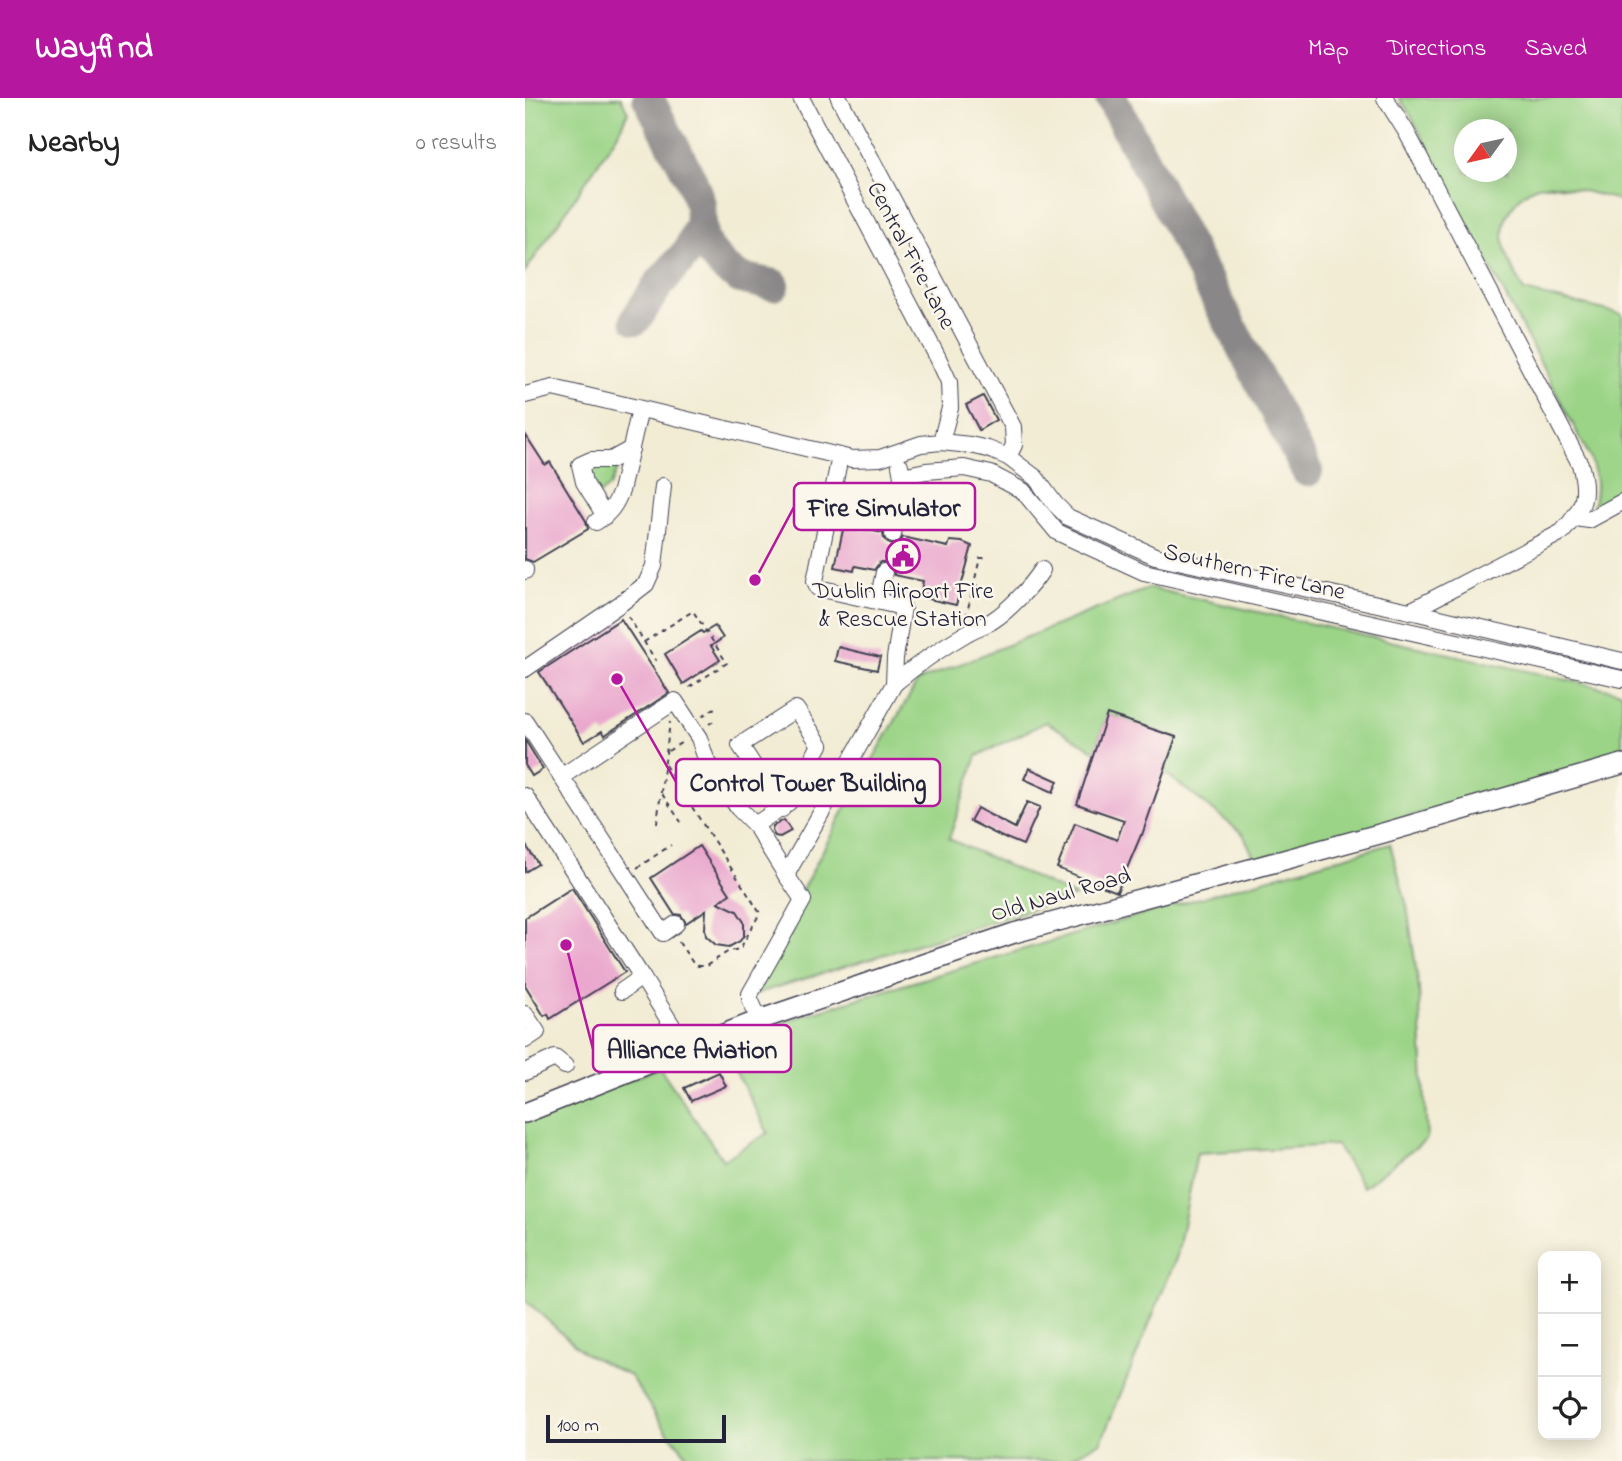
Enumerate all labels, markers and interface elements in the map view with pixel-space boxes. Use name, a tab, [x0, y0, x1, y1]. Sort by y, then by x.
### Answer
text: Wayfind	[35, 25, 153, 73]
text: Map	[1308, 32, 1349, 67]
text: Directions	[1387, 32, 1486, 67]
text: Saved	[1524, 32, 1587, 67]
north arrow	[1454, 119, 1517, 182]
text: Nearby	[28, 122, 120, 166]
text: 0 results	[416, 127, 497, 160]
street label: Central Fire Lane	[856, 176, 964, 336]
callout: Fire Simulator	[794, 483, 975, 530]
text: Fire Simulator	[806, 491, 961, 529]
street label: Southern Fire Lane	[1160, 535, 1349, 611]
public building icon: Dublin Airport Fire & Rescue Station	[884, 537, 922, 575]
place label: Dublin Airport Fire & Rescue Station	[811, 575, 994, 638]
callout: Control Tower Building	[676, 759, 940, 806]
text: Control Tower Building	[690, 766, 927, 805]
street label: Old Naul Road	[987, 859, 1136, 933]
callout: Alliance Aviation	[593, 1025, 791, 1072]
text: Alliance Aviation	[607, 1033, 777, 1071]
map controls	[1538, 1251, 1601, 1440]
button: +	[1538, 1251, 1601, 1314]
button: −	[1538, 1314, 1601, 1377]
button: locate	[1538, 1377, 1601, 1440]
scale bar	[546, 1412, 726, 1444]
text: 100 m	[557, 1413, 599, 1440]

